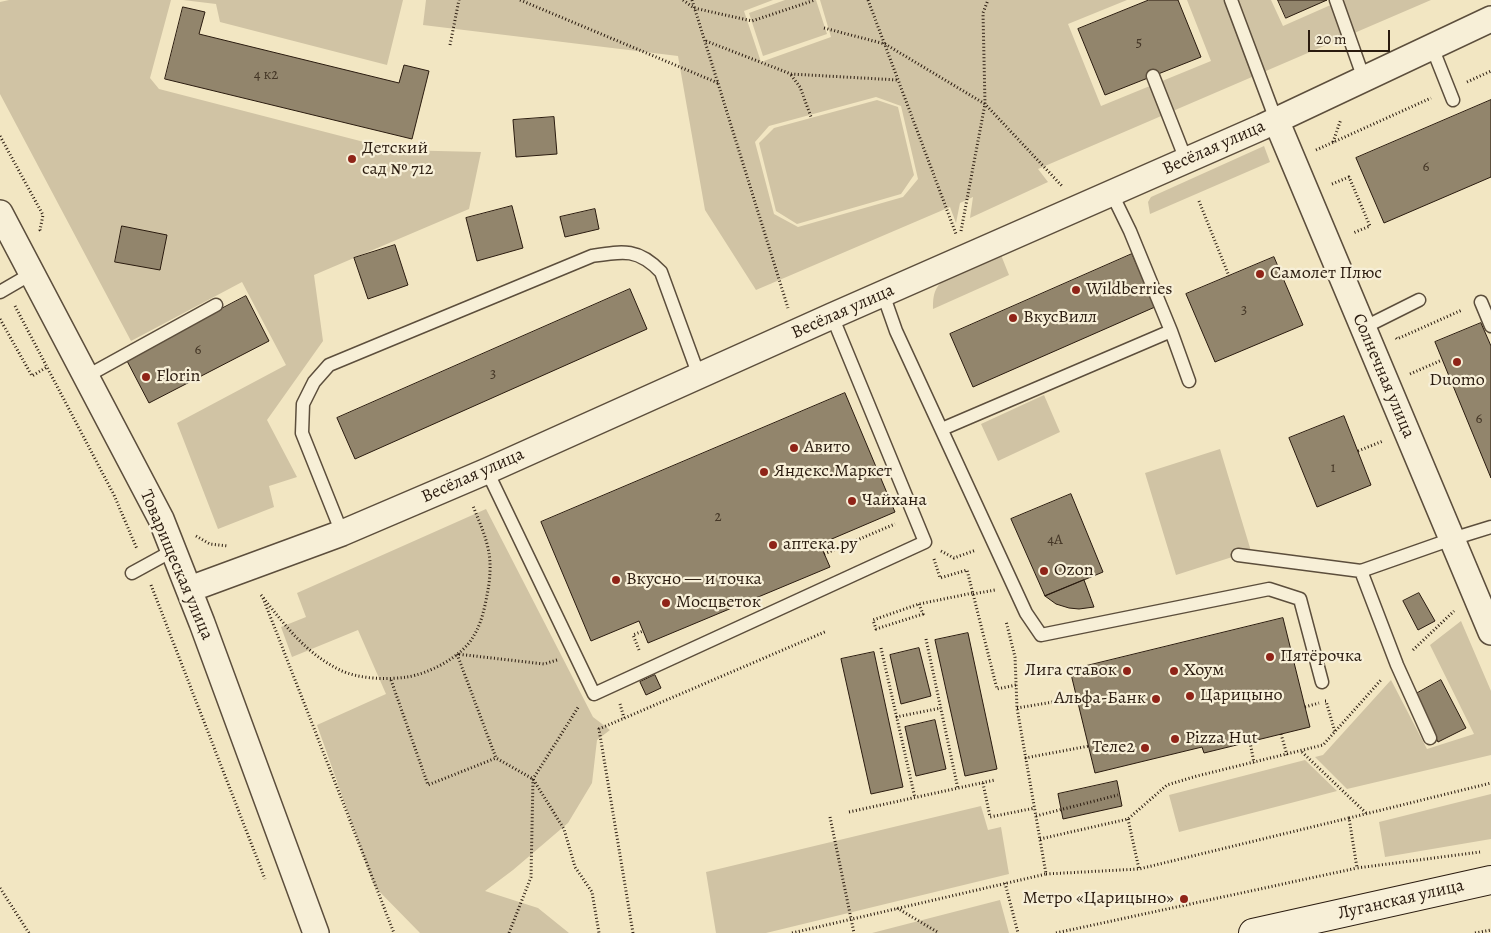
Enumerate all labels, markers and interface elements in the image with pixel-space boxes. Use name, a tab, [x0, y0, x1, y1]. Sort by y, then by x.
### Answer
scale bar	[1311, 20, 1394, 52]
text: 20 m	[1316, 29, 1347, 49]
house number: 5	[1136, 34, 1142, 52]
house number: 4 к2	[254, 66, 278, 84]
street label: Весёлая улица	[1159, 116, 1269, 180]
place label: Детский сад № 712	[362, 138, 433, 180]
marker: Детский сад № 712	[346, 153, 358, 165]
house number: 6	[1423, 158, 1429, 176]
place label: Самолет Плюс	[1270, 263, 1382, 285]
marker: Самолет Плюс	[1254, 268, 1266, 280]
place label: Wildberries	[1086, 279, 1173, 301]
street label: Весёлая улица	[788, 280, 898, 344]
marker: Wildberries	[1070, 284, 1082, 296]
house number: 3	[1241, 301, 1247, 319]
place label: ВкусВилл	[1023, 307, 1097, 329]
street label: Солнечная улица	[1347, 310, 1419, 442]
marker: ВкусВилл	[1007, 312, 1019, 324]
house number: 6	[195, 341, 201, 359]
marker: Duomo	[1451, 356, 1463, 368]
house number: 3	[490, 365, 496, 383]
place label: Florin	[156, 366, 200, 388]
place label: Duomo	[1429, 370, 1485, 392]
marker: Florin	[140, 371, 152, 383]
house number: 6	[1476, 410, 1482, 428]
place label: Авито	[804, 437, 850, 459]
marker: Авито	[788, 442, 800, 454]
street label: Весёлая улица	[418, 444, 528, 508]
house number: 1	[1330, 459, 1336, 477]
place label: Яндекс.Маркет	[774, 461, 892, 483]
marker: Яндекс.Маркет	[758, 466, 770, 478]
street label: Товарищеская улица	[135, 487, 217, 643]
place label: Чайхана	[862, 490, 927, 512]
marker: Чайхана	[846, 495, 858, 507]
house number: 2	[714, 508, 722, 526]
house number: 4А	[1047, 531, 1063, 549]
place label: аптека.ру	[783, 534, 857, 556]
marker: аптека.ру	[767, 539, 779, 551]
place label: Ozon	[1054, 560, 1094, 582]
marker: Ozon	[1038, 565, 1050, 577]
place label: Вкусно — и точка	[626, 569, 762, 591]
marker: Вкусно — и точка	[610, 574, 622, 586]
place label: Мосцветок	[676, 592, 761, 614]
marker: Мосцветок	[660, 597, 672, 609]
place label: Пятёрочка	[1280, 646, 1362, 668]
marker: Пятёрочка	[1264, 651, 1276, 663]
place label: Лига ставок	[1024, 660, 1117, 682]
place label: Хоум	[1184, 660, 1224, 682]
marker: Лига ставок	[1121, 665, 1133, 677]
marker: Хоум	[1168, 665, 1180, 677]
place label: Царицыно	[1200, 685, 1283, 707]
place label: Альфа-Банк	[1054, 688, 1146, 710]
marker: Царицыно	[1184, 690, 1196, 702]
marker: Альфа-Банк	[1150, 693, 1162, 705]
place label: Pizza Hut	[1185, 728, 1258, 750]
marker: Pizza Hut	[1169, 733, 1181, 745]
place label: Теле2	[1092, 737, 1135, 759]
marker: Теле2	[1139, 742, 1151, 754]
street label: Луганская улица	[1336, 875, 1466, 925]
place label: Метро «Царицыно»	[1023, 888, 1174, 910]
marker: Метро «Царицыно»	[1178, 893, 1190, 905]

